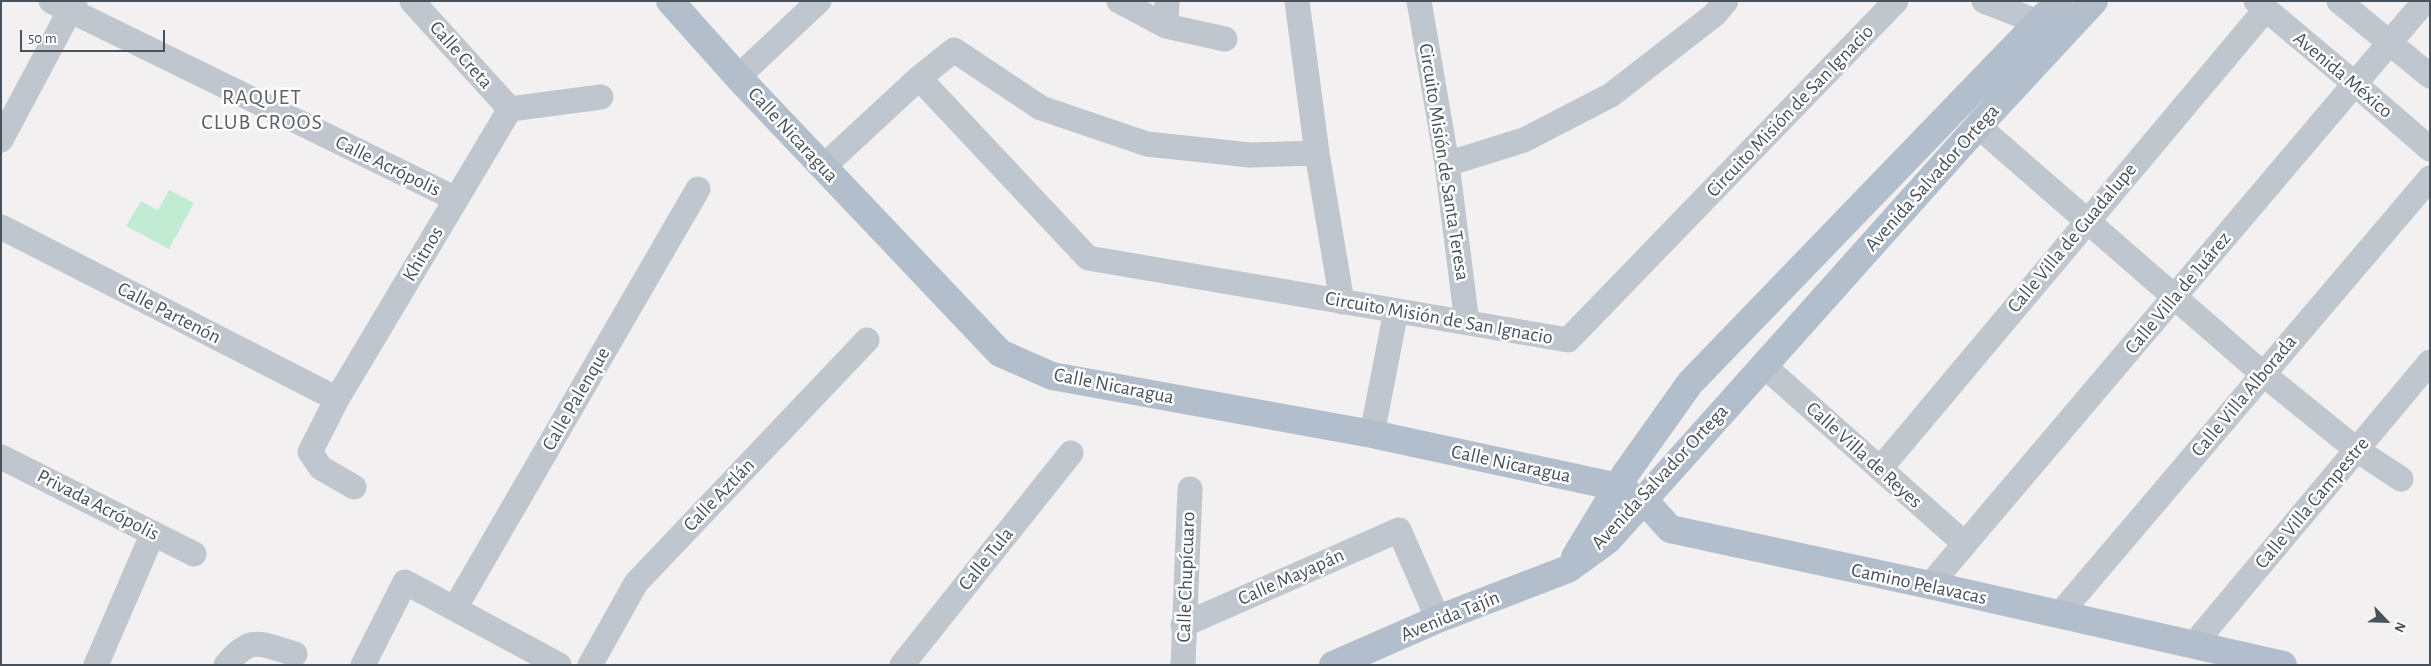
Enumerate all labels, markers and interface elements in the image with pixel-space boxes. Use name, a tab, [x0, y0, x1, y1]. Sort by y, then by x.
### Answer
street label: Calle Creta	[424, 16, 498, 94]
scale bar	[22, 20, 168, 52]
street label: Circuito Misión de San Ignacio	[1701, 20, 1879, 202]
street label: Avenida México	[2288, 27, 2398, 123]
text: 50 m	[28, 31, 57, 46]
street label: Circuito Misión de Santa Teresa	[1413, 42, 1475, 282]
street label: Calle Nicaragua	[743, 82, 843, 188]
district label: RAQUET CLUB CROOS	[200, 84, 324, 136]
street label: Avenida Salvador Ortega	[1860, 99, 2004, 257]
street label: Calle Acrópolis	[331, 130, 445, 202]
street label: Calle Villa de Guadalupe	[2002, 158, 2142, 318]
street label: Khitnos	[397, 222, 449, 286]
street label: Calle Villa de Juárez	[2120, 227, 2236, 359]
street label: Calle Partenón	[113, 277, 225, 349]
street label: Circuito Misión de San Ignacio	[1323, 286, 1555, 350]
street label: Calle Villa Alborada	[2186, 330, 2302, 462]
street label: Calle Palenque	[537, 343, 615, 455]
street label: Calle Nicaragua	[1052, 363, 1176, 409]
street label: Calle Villa de Reyes	[1801, 397, 1927, 513]
street label: Avenida Salvador Ortega	[1586, 399, 1734, 555]
street label: Calle Villa Campestre	[2250, 432, 2374, 574]
street label: Calle Nicaragua	[1449, 440, 1573, 488]
street label: Calle Aztlán	[678, 453, 760, 537]
street label: Privada Acrópolis	[33, 464, 163, 546]
street label: Calle Chupícuaro	[1172, 511, 1200, 643]
street label: Calle Tula	[953, 522, 1019, 596]
street label: Calle Mayapán	[1234, 543, 1348, 611]
street label: Camino Pelavacas	[1849, 558, 1989, 610]
street label: Avenida Tajín	[1397, 585, 1503, 647]
north arrow	[2361, 596, 2411, 646]
text: N	[2391, 620, 2408, 634]

